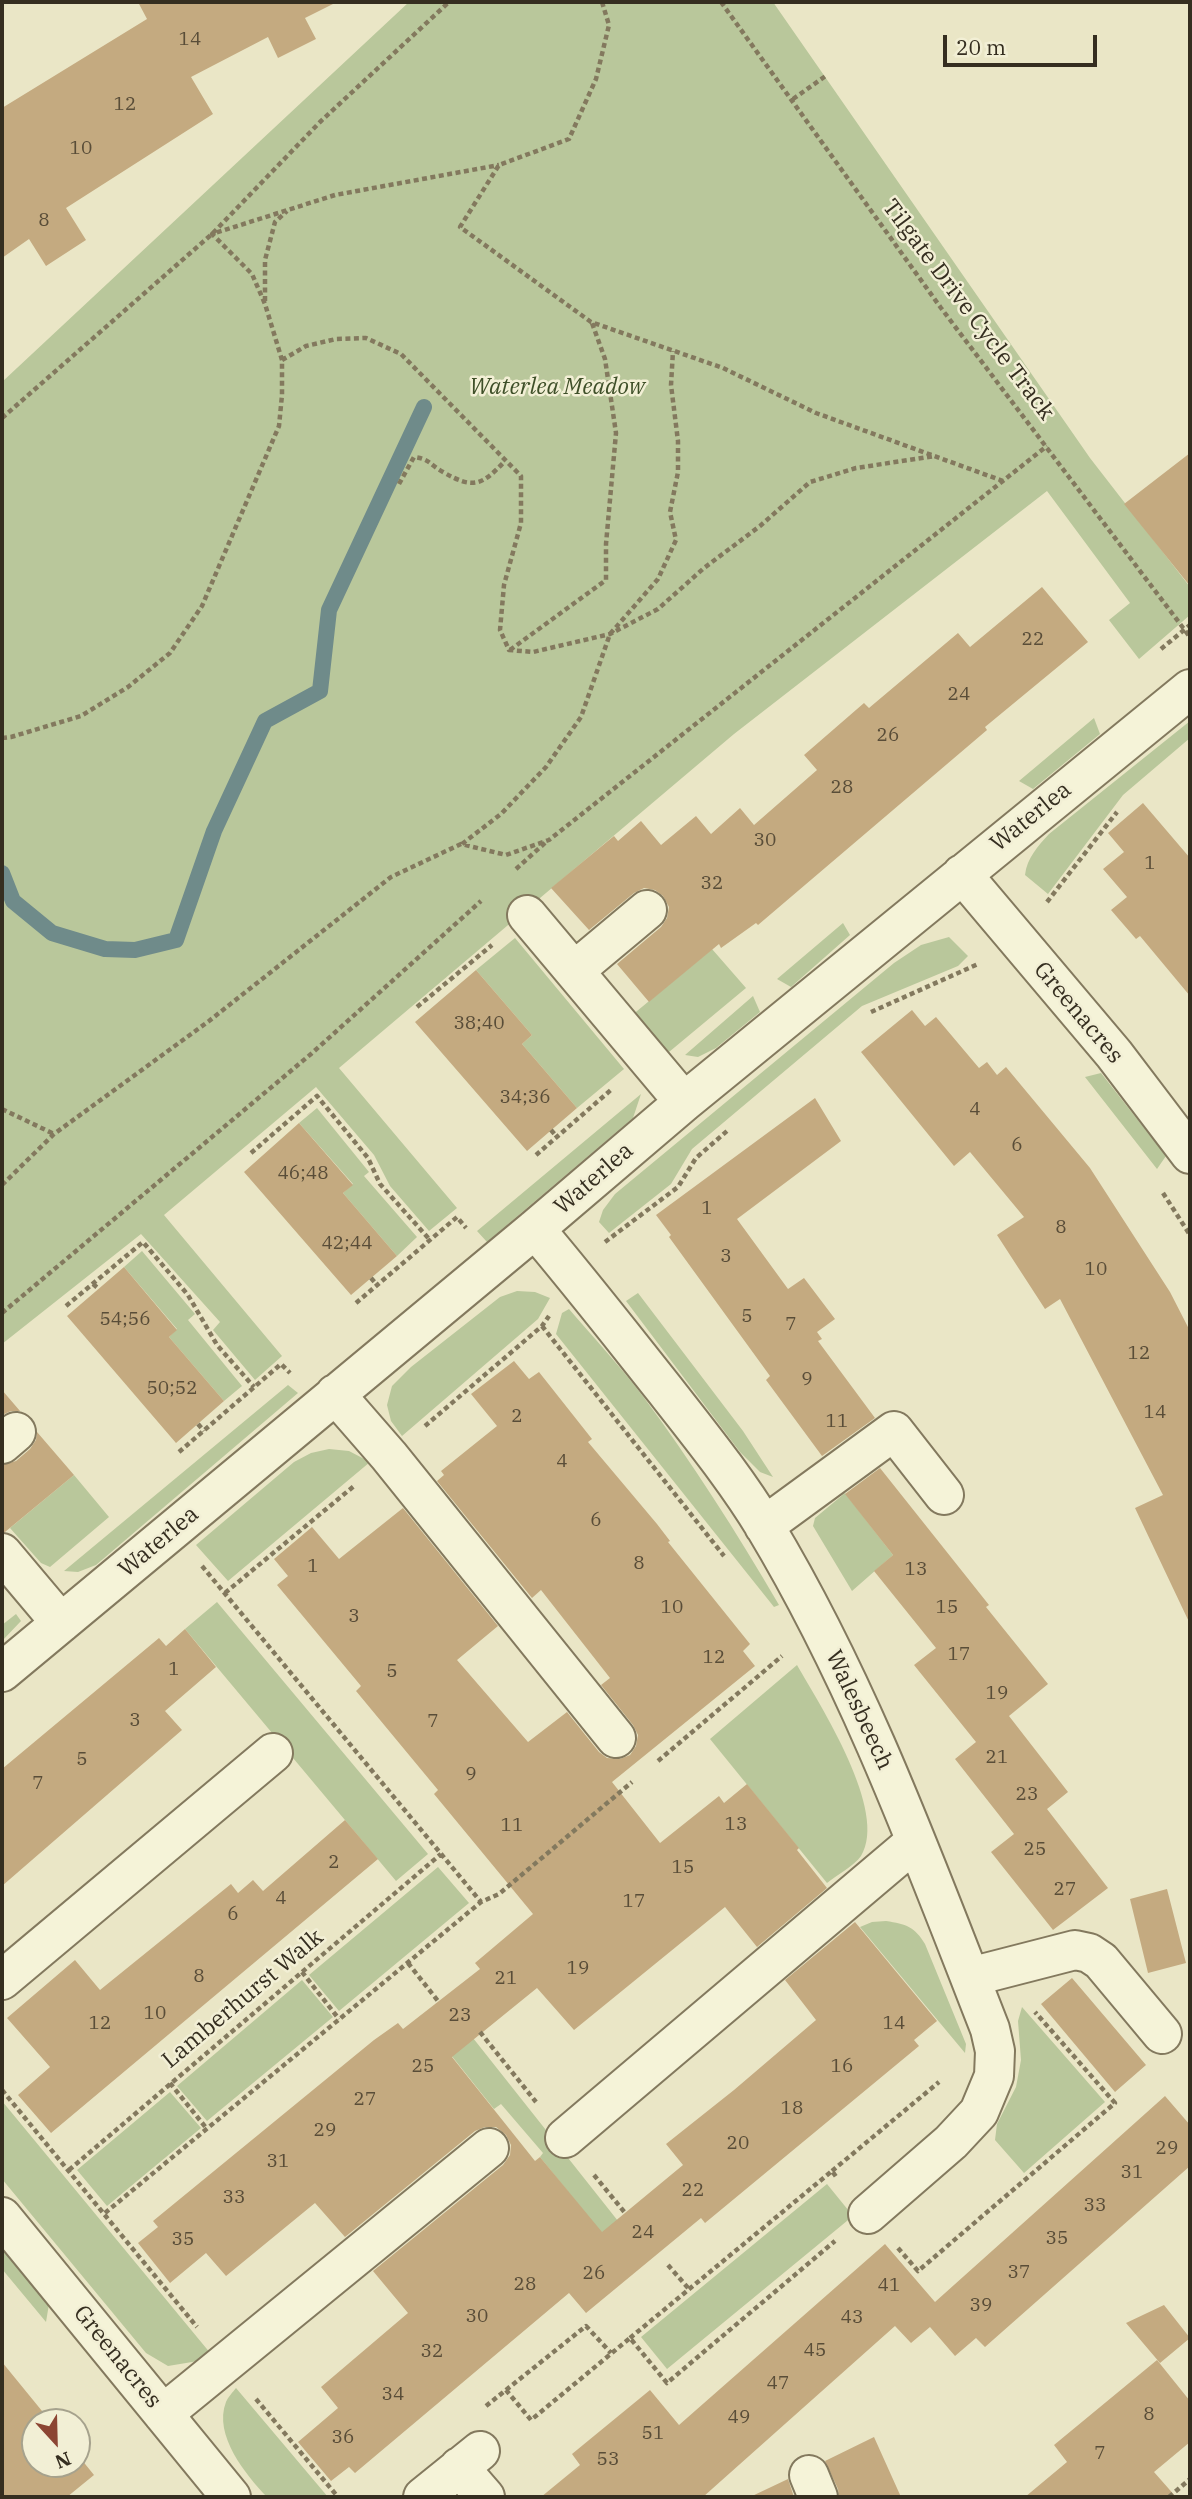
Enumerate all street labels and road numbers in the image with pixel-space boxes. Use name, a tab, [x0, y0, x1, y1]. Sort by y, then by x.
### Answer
street label: Tilgate Drive Cycle Track	[876, 194, 1060, 426]
street label: Waterlea	[985, 776, 1077, 858]
street label: Greenacres	[1027, 957, 1129, 1069]
street label: Waterlea	[549, 1137, 639, 1221]
street label: Waterlea	[113, 1501, 205, 1583]
street label: Walesbeech	[819, 1646, 899, 1774]
street label: Lamberhurst Walk	[157, 1924, 329, 2074]
street label: Greenacres	[67, 2300, 167, 2414]

